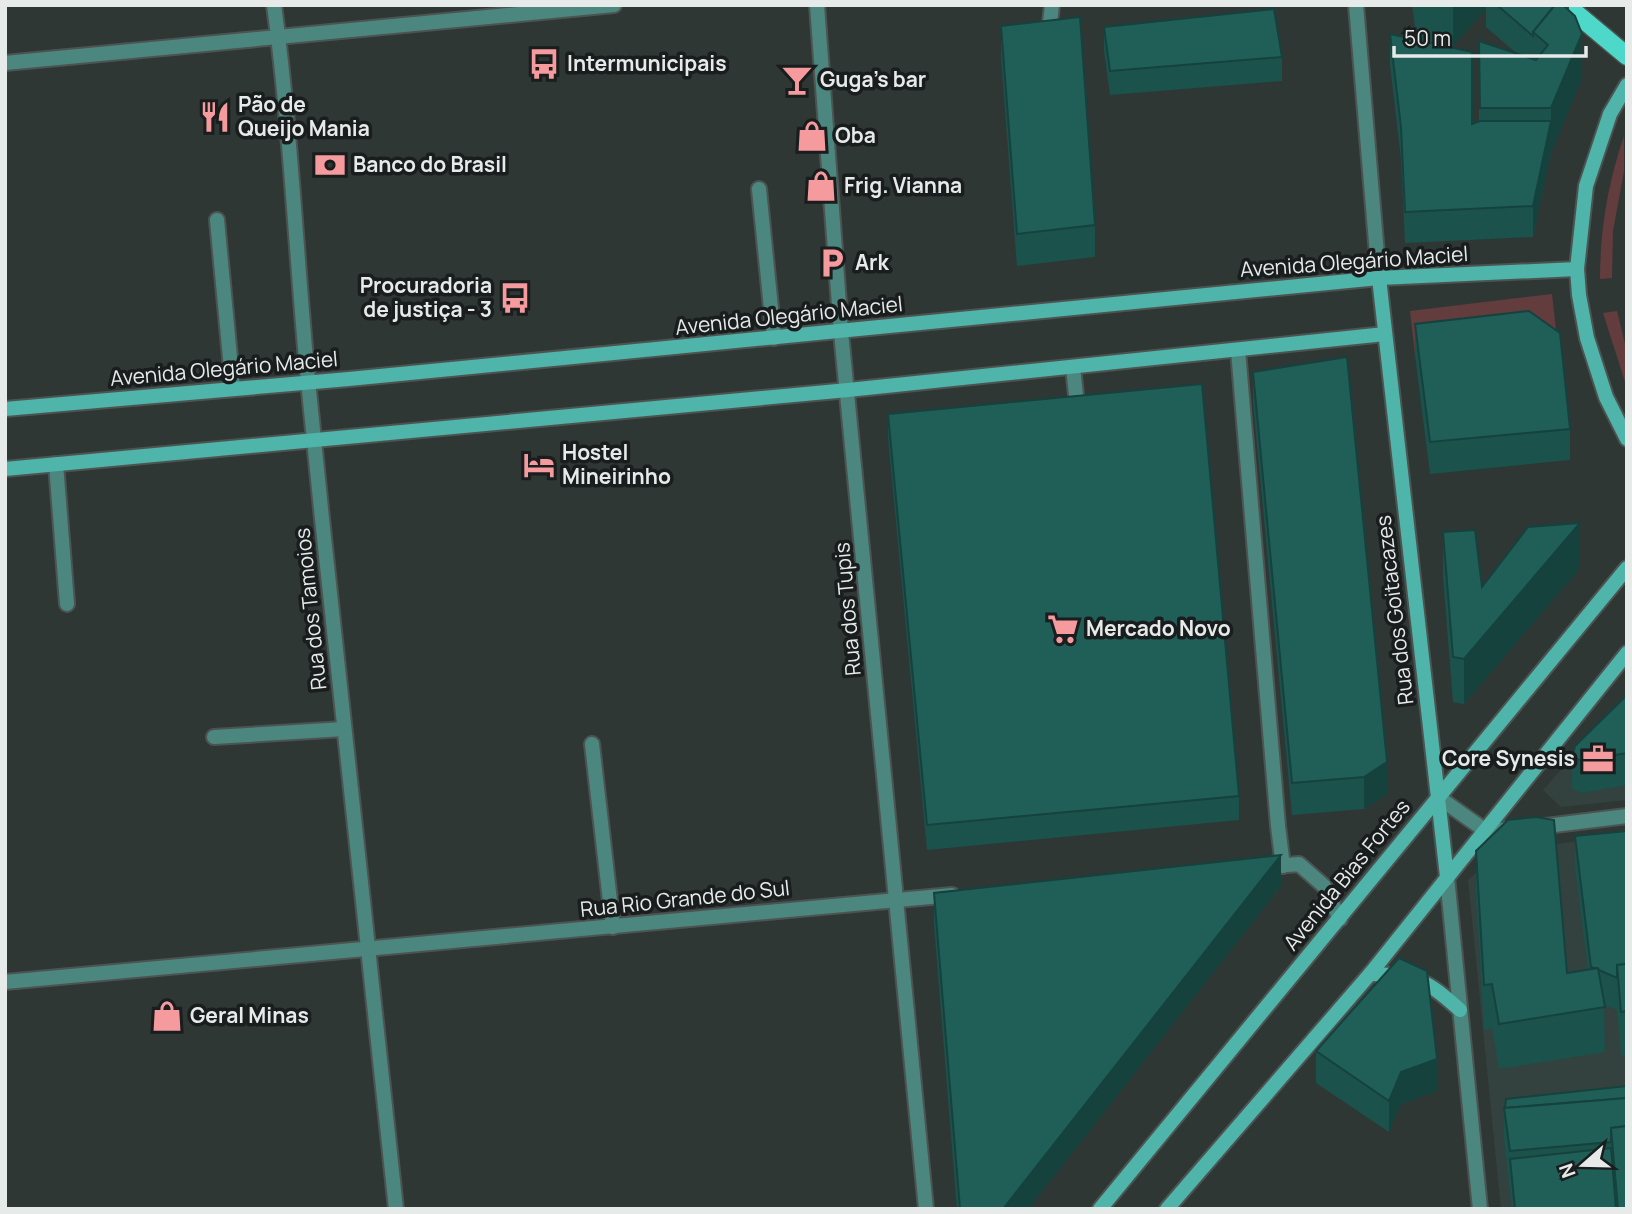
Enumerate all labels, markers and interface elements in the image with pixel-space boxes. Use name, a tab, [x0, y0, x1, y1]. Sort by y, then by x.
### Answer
scale bar	[1394, 14, 1586, 58]
text: 50 m	[1404, 24, 1451, 52]
bus stop icon: Intermunicipais	[527, 47, 561, 81]
place label: Intermunicipais	[567, 49, 727, 77]
bar icon: Guga's bar	[780, 63, 814, 97]
place label: Guga's bar	[820, 65, 926, 93]
place label: Pão de Queijo Mania	[238, 90, 370, 142]
restaurant icon: Pão de Queijo Mania	[198, 100, 232, 134]
shop icon: Oba	[795, 119, 829, 153]
place label: Oba	[835, 121, 876, 149]
bank icon: Banco do Brasil	[313, 148, 347, 182]
place label: Banco do Brasil	[353, 150, 507, 178]
shop icon: Frig. Vianna	[804, 169, 838, 203]
place label: Frig. Vianna	[844, 171, 962, 199]
street label: Avenida Olegário Maciel	[1239, 239, 1469, 283]
parking icon: Ark	[815, 246, 849, 280]
place label: Ark	[855, 248, 889, 276]
place label: Procuradoria de justiça - 3	[360, 271, 492, 323]
bus stop icon: Procuradoria de justiça - 3	[498, 281, 532, 315]
street label: Avenida Olegário Maciel	[674, 289, 904, 341]
street label: Avenida Olegário Maciel	[109, 344, 339, 392]
place label: Hostel Mineirinho	[562, 438, 671, 490]
hotel icon: Hostel Mineirinho	[522, 448, 556, 482]
street label: Rua dos Goitacazes	[1368, 514, 1420, 706]
street label: Rua dos Tamoios	[288, 527, 332, 691]
street label: Rua dos Tupis	[827, 541, 867, 677]
supermarket icon: Mercado Novo	[1046, 612, 1080, 646]
place label: Mercado Novo	[1086, 614, 1231, 642]
office icon: Core Synesis	[1581, 742, 1615, 776]
place label: Core Synesis	[1442, 744, 1575, 772]
street label: Avenida Bias Fortes	[1277, 793, 1416, 956]
street label: Rua Rio Grande do Sul	[579, 873, 791, 923]
shop icon: Geral Minas	[150, 999, 184, 1033]
place label: Geral Minas	[190, 1001, 309, 1029]
north arrow	[1548, 1130, 1618, 1200]
text: N	[1552, 1160, 1582, 1182]

